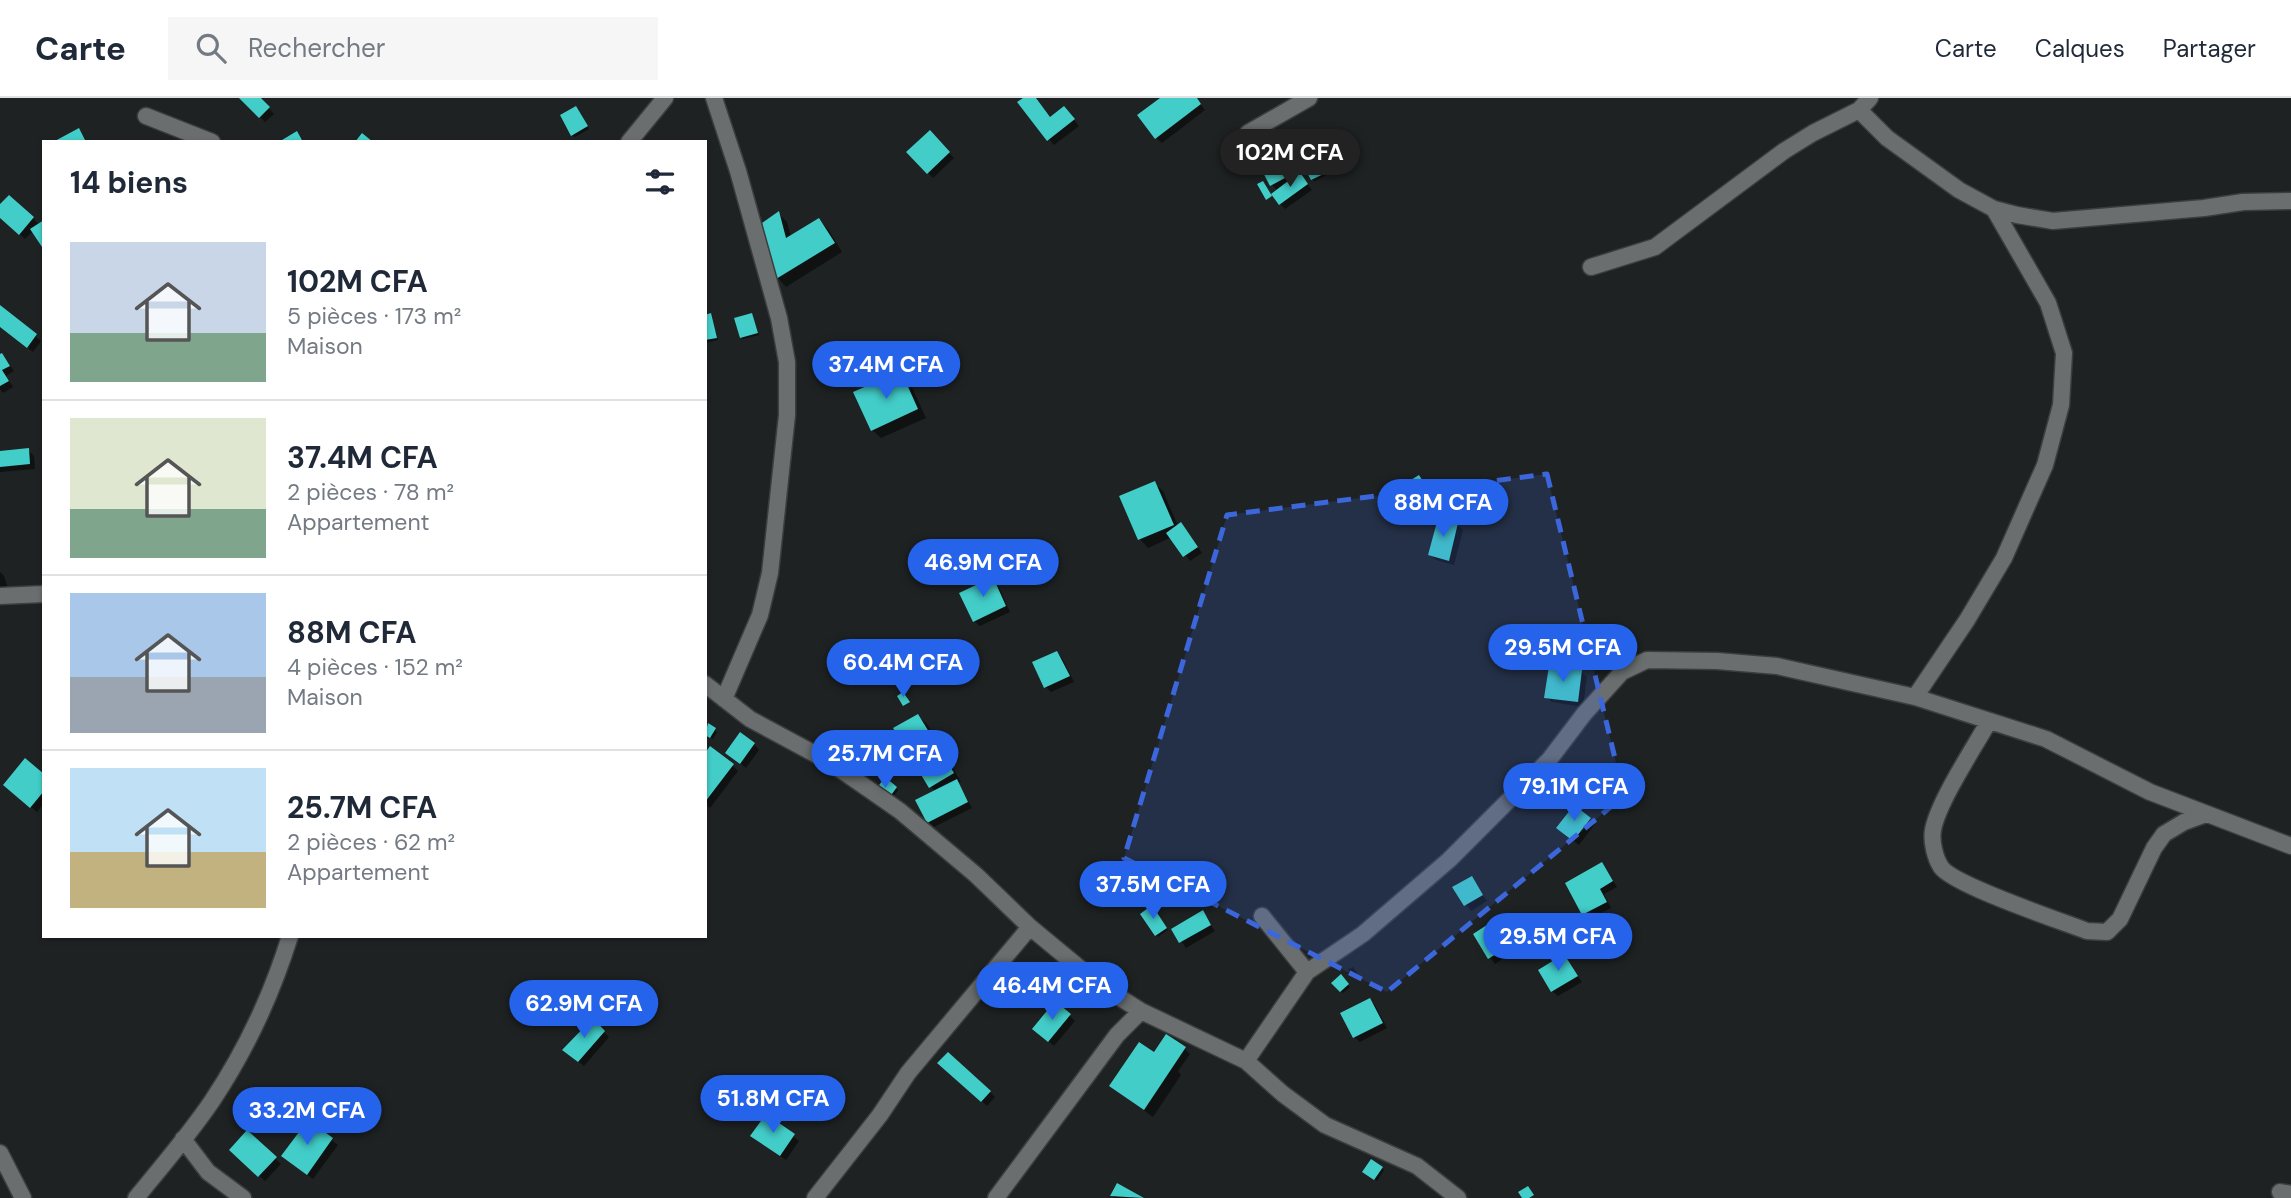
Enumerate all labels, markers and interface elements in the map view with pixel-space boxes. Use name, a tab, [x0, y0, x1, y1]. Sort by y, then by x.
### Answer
search box	[168, 17, 658, 80]
text: Carte	[35, 27, 126, 70]
icon: search	[192, 29, 230, 67]
text: Rechercher	[248, 31, 385, 65]
text: Carte	[1935, 33, 1997, 64]
text: Calques	[2035, 33, 2125, 64]
text: Partager	[2163, 33, 2256, 64]
pin: 102M CFA	[1218, 130, 1362, 189]
text: 102M CFA	[1236, 137, 1344, 167]
text: 14 biens	[70, 163, 188, 202]
icon: filters	[641, 163, 679, 201]
text: 102M CFA	[287, 262, 428, 301]
icon: home	[126, 270, 210, 354]
text: 5 pièces · 173 m²	[287, 301, 461, 331]
text: Maison	[287, 331, 363, 361]
pin: 37.4M CFA	[806, 342, 966, 401]
text: 37.4M CFA	[828, 349, 944, 379]
text: 37.4M CFA	[287, 438, 438, 477]
icon: home	[126, 446, 210, 530]
text: 2 pièces · 78 m²	[287, 477, 454, 507]
pin: 88M CFA	[1378, 480, 1508, 539]
text: 88M CFA	[1393, 487, 1493, 517]
text: Appartement	[287, 507, 430, 537]
pin: 46.9M CFA	[903, 540, 1063, 599]
text: 46.9M CFA	[924, 547, 1042, 577]
text: 88M CFA	[287, 613, 416, 652]
icon: home	[126, 621, 210, 705]
pin: 29.5M CFA	[1483, 624, 1643, 684]
text: 29.5M CFA	[1504, 632, 1622, 662]
pin: 60.4M CFA	[823, 640, 983, 699]
text: 60.4M CFA	[843, 647, 963, 677]
text: 4 pièces · 152 m²	[287, 652, 463, 682]
text: Maison	[287, 682, 363, 712]
pin: 25.7M CFA	[805, 730, 965, 790]
text: 25.7M CFA	[827, 738, 943, 768]
pin: 79.1M CFA	[1494, 764, 1654, 823]
text: 79.1M CFA	[1519, 771, 1629, 801]
text: 25.7M CFA	[287, 788, 437, 827]
icon: home	[126, 796, 210, 880]
text: 2 pièces · 62 m²	[287, 827, 455, 857]
text: Appartement	[287, 857, 430, 887]
pin: 37.5M CFA	[1073, 862, 1233, 921]
text: 37.5M CFA	[1096, 869, 1210, 899]
pin: 29.5M CFA	[1478, 914, 1638, 973]
text: 29.5M CFA	[1499, 921, 1617, 951]
pin: 46.4M CFA	[972, 962, 1132, 1022]
text: 46.4M CFA	[992, 970, 1112, 1000]
pin: 62.9M CFA	[504, 981, 664, 1040]
text: 62.9M CFA	[525, 988, 643, 1018]
pin: 51.8M CFA	[693, 1076, 853, 1135]
text: 51.8M CFA	[716, 1083, 830, 1113]
pin: 33.2M CFA	[227, 1088, 387, 1147]
text: 33.2M CFA	[249, 1095, 365, 1125]

